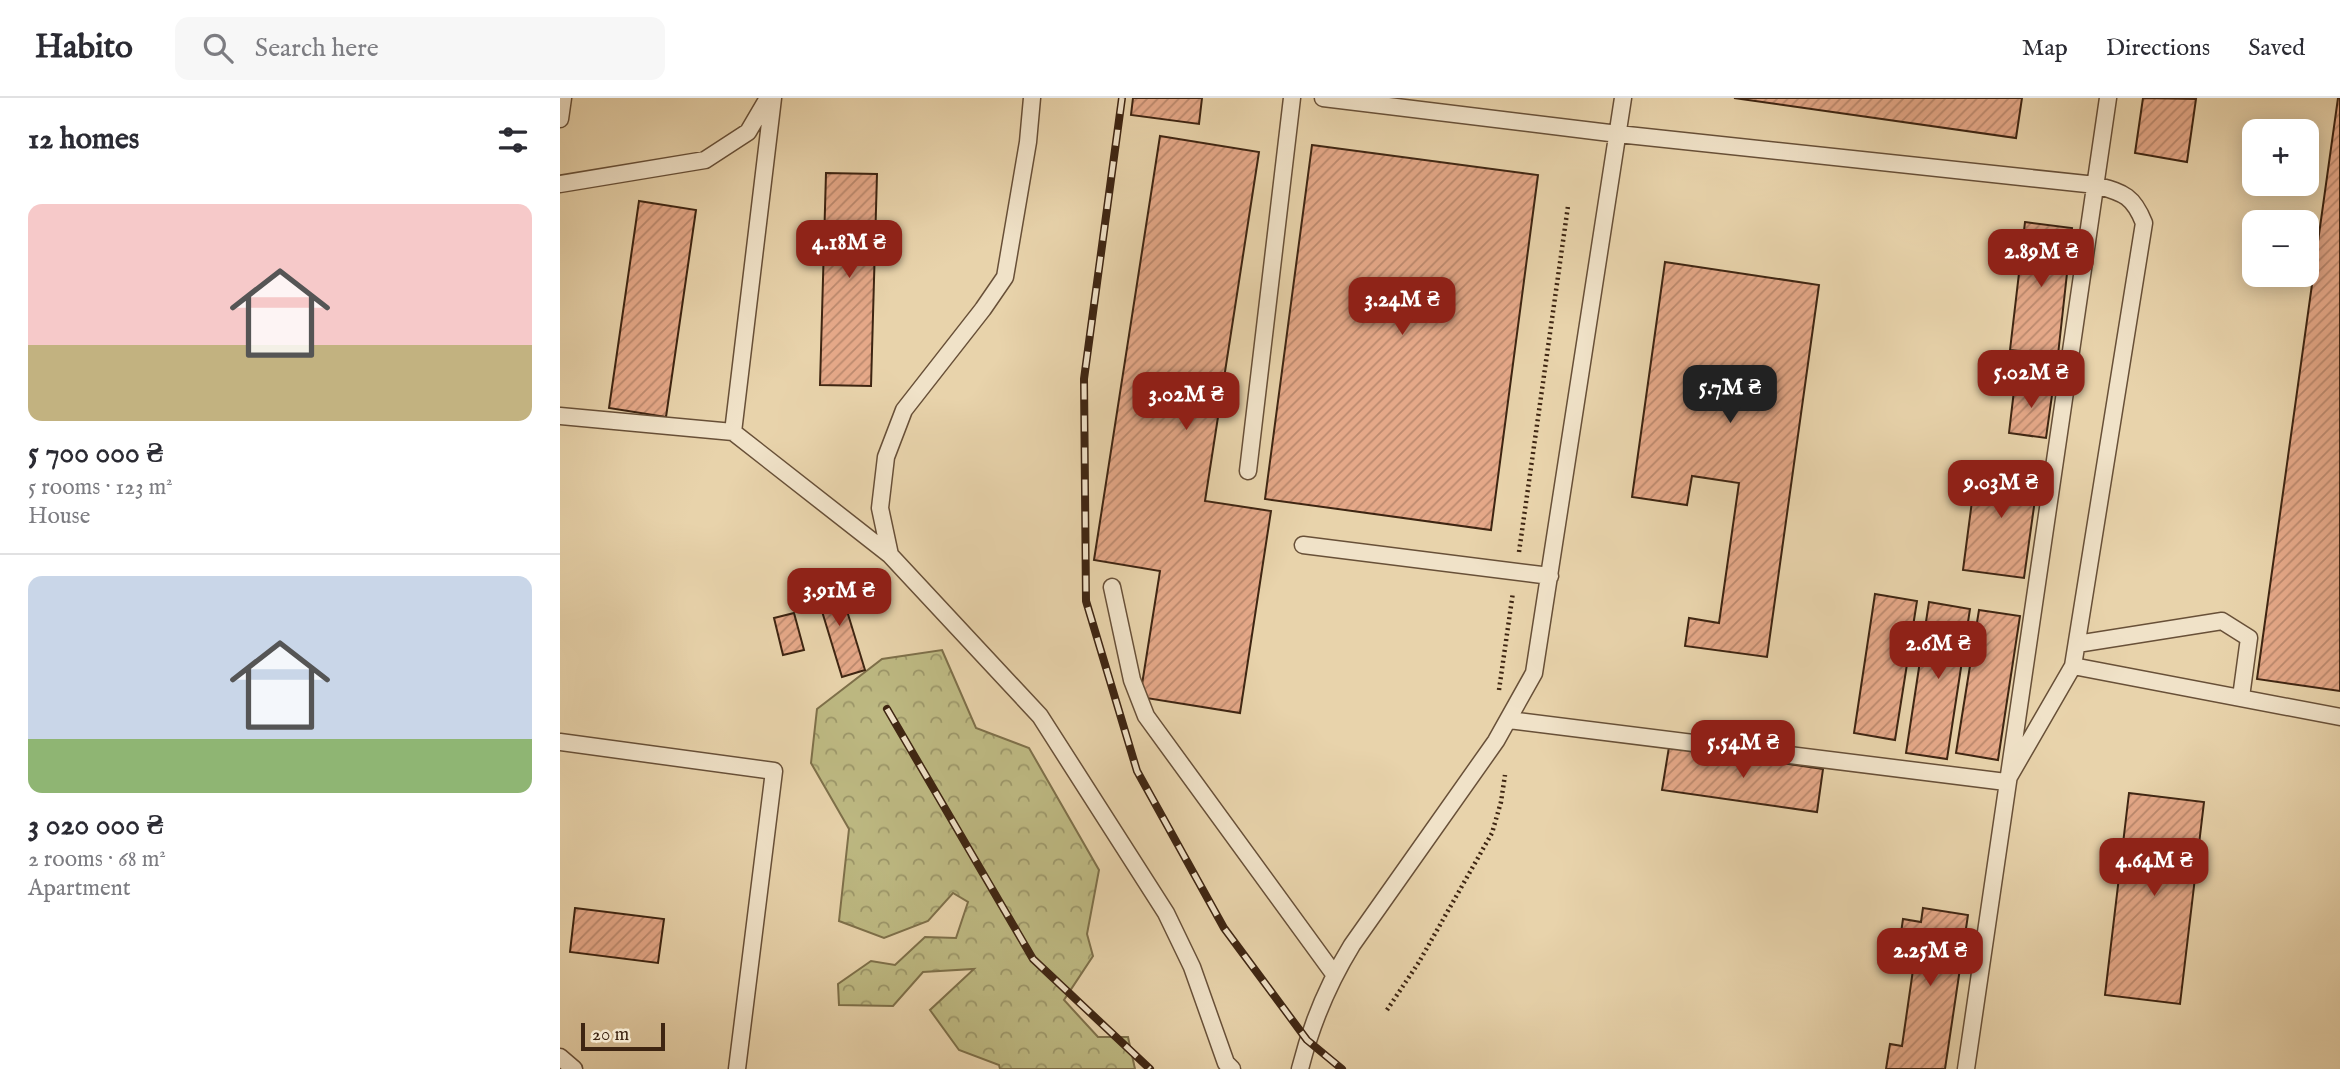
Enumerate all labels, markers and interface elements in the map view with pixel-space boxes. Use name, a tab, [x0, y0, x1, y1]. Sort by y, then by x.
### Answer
search box	[175, 17, 665, 80]
text: Habito	[35, 27, 133, 69]
icon: search	[199, 29, 237, 67]
text: Search here	[255, 32, 379, 65]
text: Map	[2022, 33, 2068, 64]
text: Directions	[2106, 33, 2210, 64]
text: Saved	[2248, 33, 2305, 64]
map controls	[2242, 119, 2319, 287]
button: +	[2242, 119, 2319, 196]
text: 12 homes	[28, 121, 139, 159]
icon: filters	[494, 121, 532, 159]
button: −	[2242, 210, 2319, 287]
pin: 4.18M ₴	[784, 220, 914, 280]
text: 4.18M ₴	[812, 228, 886, 257]
pin: 2.89M ₴	[1976, 230, 2106, 289]
text: 2.89M ₴	[2004, 237, 2078, 266]
icon: home	[217, 250, 343, 376]
pin: 3.24M ₴	[1337, 278, 1467, 337]
text: 3.24M ₴	[1364, 285, 1440, 314]
pin: 5.02M ₴	[1966, 350, 2096, 410]
text: 5.02M ₴	[1994, 358, 2068, 387]
pin: 5.7M ₴	[1673, 366, 1787, 425]
pin: 3.02M ₴	[1121, 372, 1251, 432]
text: 5.7M ₴	[1699, 373, 1761, 402]
text: 3.02M ₴	[1148, 380, 1224, 409]
text: 5 700 000 ₴	[28, 435, 163, 473]
pin: 9.03M ₴	[1936, 460, 2066, 520]
text: 9.03M ₴	[1964, 468, 2038, 497]
text: 5 rooms · 123 m²	[28, 473, 173, 502]
text: House	[28, 502, 90, 531]
pin: 3.91M ₴	[774, 568, 904, 628]
text: 3.91M ₴	[803, 576, 875, 605]
icon: home	[217, 622, 343, 748]
pin: 2.6M ₴	[1881, 622, 1995, 681]
text: 2.6M ₴	[1906, 629, 1970, 658]
pin: 5.54M ₴	[1678, 720, 1808, 780]
text: 5.54M ₴	[1707, 728, 1779, 757]
text: 3 020 000 ₴	[28, 807, 163, 845]
pin: 4.64M ₴	[2089, 838, 2219, 898]
text: 2 rooms · 68 m²	[28, 845, 166, 874]
text: 4.64M ₴	[2115, 846, 2193, 875]
text: Apartment	[28, 874, 131, 903]
pin: 2.25M ₴	[1865, 928, 1995, 988]
text: 2.25M ₴	[1893, 936, 1967, 965]
scale bar	[581, 1020, 665, 1052]
text: 20 m	[592, 1023, 629, 1047]

